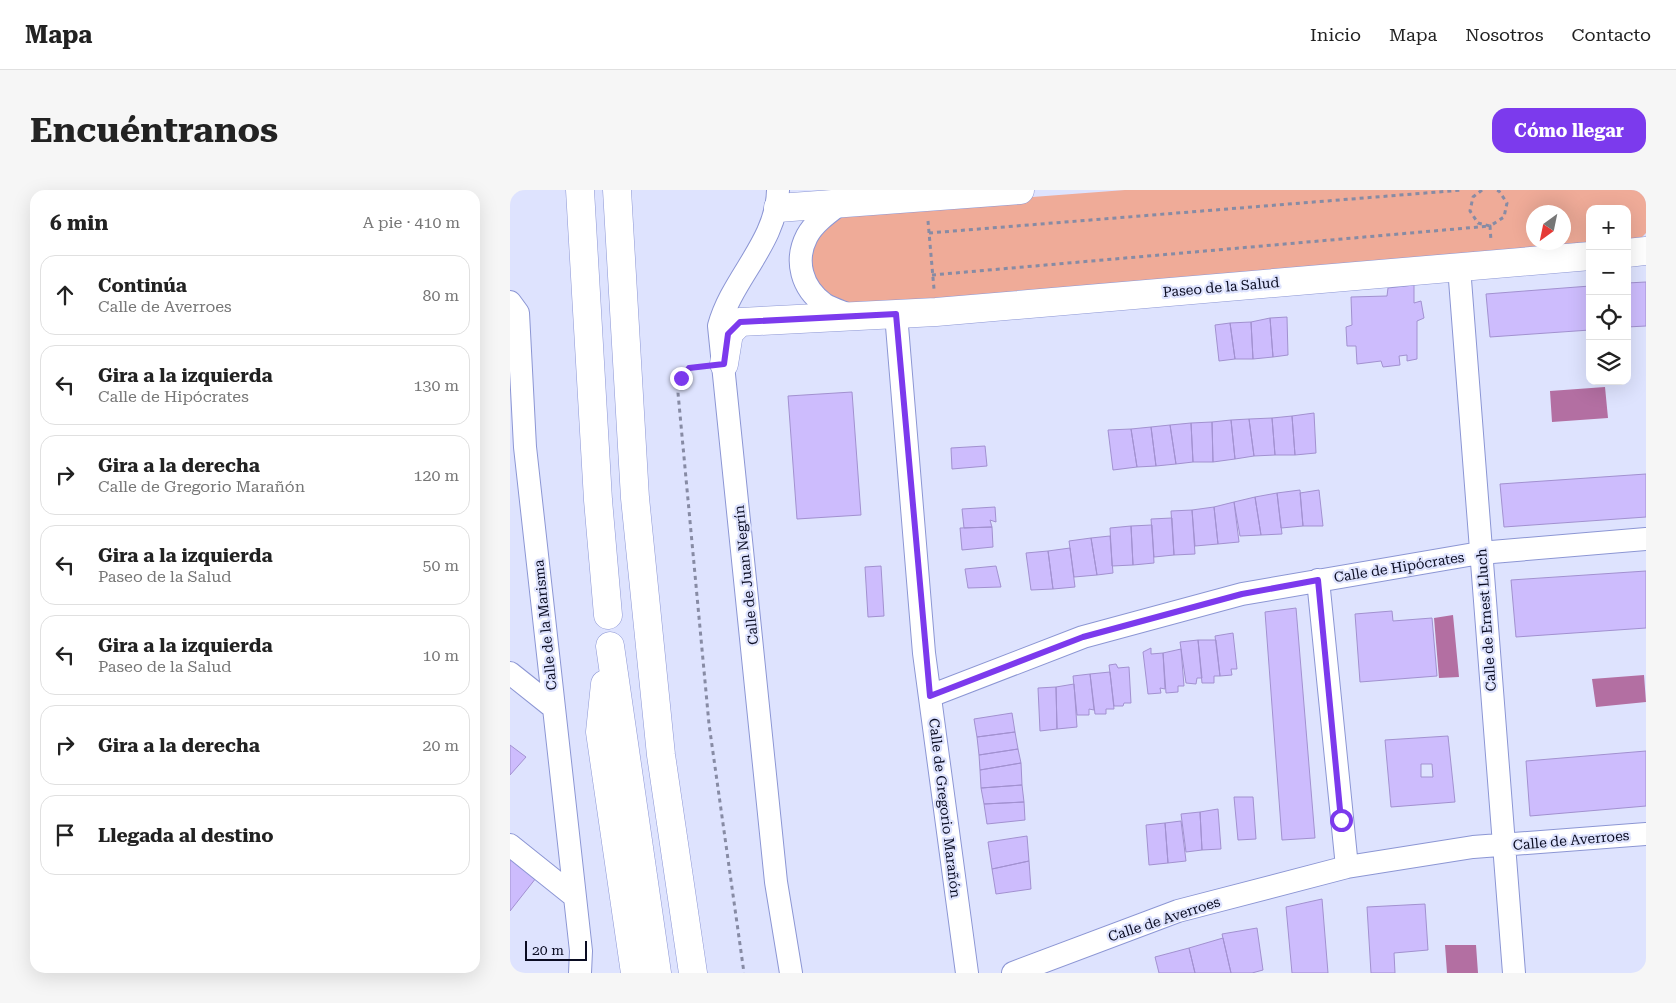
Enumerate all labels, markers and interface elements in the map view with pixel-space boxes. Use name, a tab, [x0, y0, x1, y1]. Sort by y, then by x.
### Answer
text: Mapa	[25, 21, 92, 49]
text: Inicio	[1310, 24, 1361, 45]
text: Mapa	[1389, 24, 1437, 45]
text: Nosotros	[1465, 24, 1543, 45]
text: Contacto	[1571, 24, 1651, 45]
button: Cómo llegar	[1492, 108, 1646, 153]
text: Encuéntranos	[30, 110, 278, 151]
north arrow	[1526, 205, 1571, 250]
map controls	[1586, 205, 1631, 385]
button: +	[1586, 205, 1631, 250]
text: 6 min	[50, 211, 108, 235]
text: A pie · 410 m	[363, 213, 460, 232]
button: −	[1586, 250, 1631, 295]
text: Continúa	[98, 274, 187, 297]
street label: Paseo de la Salud	[1162, 274, 1280, 300]
icon: ahead	[51, 281, 79, 309]
text: 80 m	[422, 286, 459, 305]
button: locate	[1586, 295, 1631, 340]
text: Calle de Averroes	[98, 297, 232, 316]
button: layers	[1586, 340, 1631, 385]
text: Gira a la izquierda	[98, 364, 273, 387]
route end	[670, 367, 693, 390]
icon: left	[51, 371, 79, 399]
text: 130 m	[413, 376, 459, 395]
text: Calle de Hipócrates	[98, 387, 249, 406]
text: Gira a la derecha	[98, 454, 260, 477]
icon: right	[51, 461, 79, 489]
text: 120 m	[413, 466, 459, 485]
text: Calle de Gregorio Marañón	[98, 477, 305, 496]
street label: Calle de Juan Negrín	[731, 504, 761, 646]
text: Gira a la izquierda	[98, 544, 273, 567]
street label: Calle de Ernest Lluch	[1473, 548, 1499, 692]
street label: Calle de Hipócrates	[1333, 549, 1466, 585]
icon: left	[51, 551, 79, 579]
text: 50 m	[422, 556, 459, 575]
street label: Calle de la Marisma	[530, 558, 560, 691]
text: Paseo de la Salud	[98, 567, 231, 586]
text: Gira a la izquierda	[98, 634, 273, 657]
icon: left	[51, 641, 79, 669]
text: 10 m	[422, 646, 459, 665]
text: Paseo de la Salud	[98, 657, 231, 676]
street label: Calle de Gregorio Marañón	[926, 717, 964, 899]
icon: right	[51, 731, 79, 759]
text: Gira a la derecha	[98, 734, 260, 757]
text: 20 m	[422, 736, 459, 755]
route start	[1330, 809, 1353, 832]
icon: arrive	[51, 821, 79, 849]
text: Llegada al destino	[98, 824, 274, 847]
street label: Calle de Averroes	[1512, 827, 1630, 853]
street label: Calle de Averroes	[1106, 893, 1222, 945]
scale bar	[525, 938, 588, 961]
text: 20 m	[532, 942, 564, 958]

